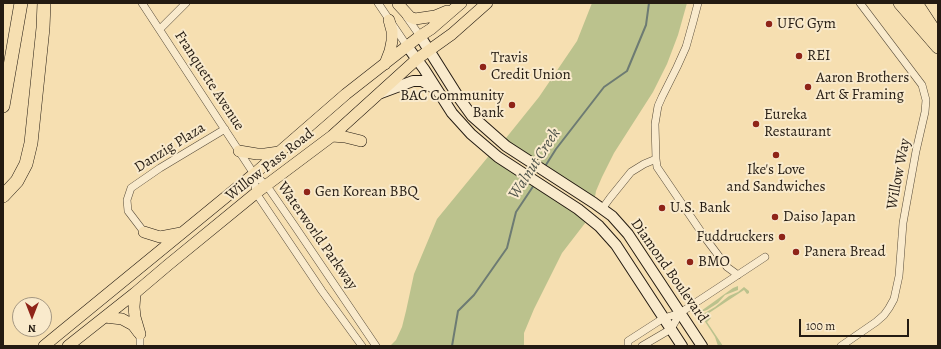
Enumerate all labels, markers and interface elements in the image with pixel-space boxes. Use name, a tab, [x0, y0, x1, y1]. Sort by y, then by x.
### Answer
place label: UFC Gym	[777, 15, 836, 33]
marker: UFC Gym	[764, 19, 774, 29]
street label: Franquette Avenue	[170, 28, 248, 134]
place label: REI	[807, 47, 830, 65]
place label: Travis Credit Union	[491, 49, 571, 84]
marker: REI	[794, 51, 804, 61]
marker: Travis Credit Union	[478, 62, 488, 72]
place label: Aaron Brothers Art & Framing	[816, 69, 909, 104]
marker: Aaron Brothers Art & Framing	[803, 82, 813, 92]
place label: BAC Community Bank	[400, 87, 504, 122]
marker: BAC Community Bank	[507, 100, 517, 110]
place label: Eureka Restaurant	[764, 106, 831, 141]
street label: Danzig Plaza	[131, 119, 209, 177]
marker: Eureka Restaurant	[751, 119, 761, 129]
street label: Willow Pass Road	[222, 125, 318, 205]
water label: Walnut Creek	[505, 125, 565, 203]
street label: Willow Way	[883, 137, 915, 211]
marker: Ike's Love and Sandwiches	[771, 150, 781, 160]
place label: Ike's Love and Sandwiches	[726, 161, 826, 196]
street label: Waterworld Parkway	[273, 179, 361, 293]
place label: Gen Korean BBQ	[315, 183, 418, 201]
marker: Gen Korean BBQ	[302, 187, 312, 197]
place label: U.S. Bank	[670, 199, 730, 217]
marker: U.S. Bank	[657, 203, 667, 213]
place label: Daiso Japan	[783, 208, 856, 226]
marker: Daiso Japan	[770, 212, 780, 222]
street label: Diamond Boulevard	[626, 216, 712, 326]
place label: Fuddruckers	[696, 228, 774, 246]
marker: Fuddruckers	[777, 232, 787, 242]
place label: Panera Bread	[804, 243, 886, 261]
marker: Panera Bread	[791, 247, 801, 257]
place label: BMO	[698, 253, 730, 271]
marker: BMO	[685, 257, 695, 267]
north arrow	[12, 297, 52, 337]
scale bar	[801, 311, 911, 337]
text: 100 m	[806, 318, 835, 334]
text: N	[28, 321, 36, 336]

